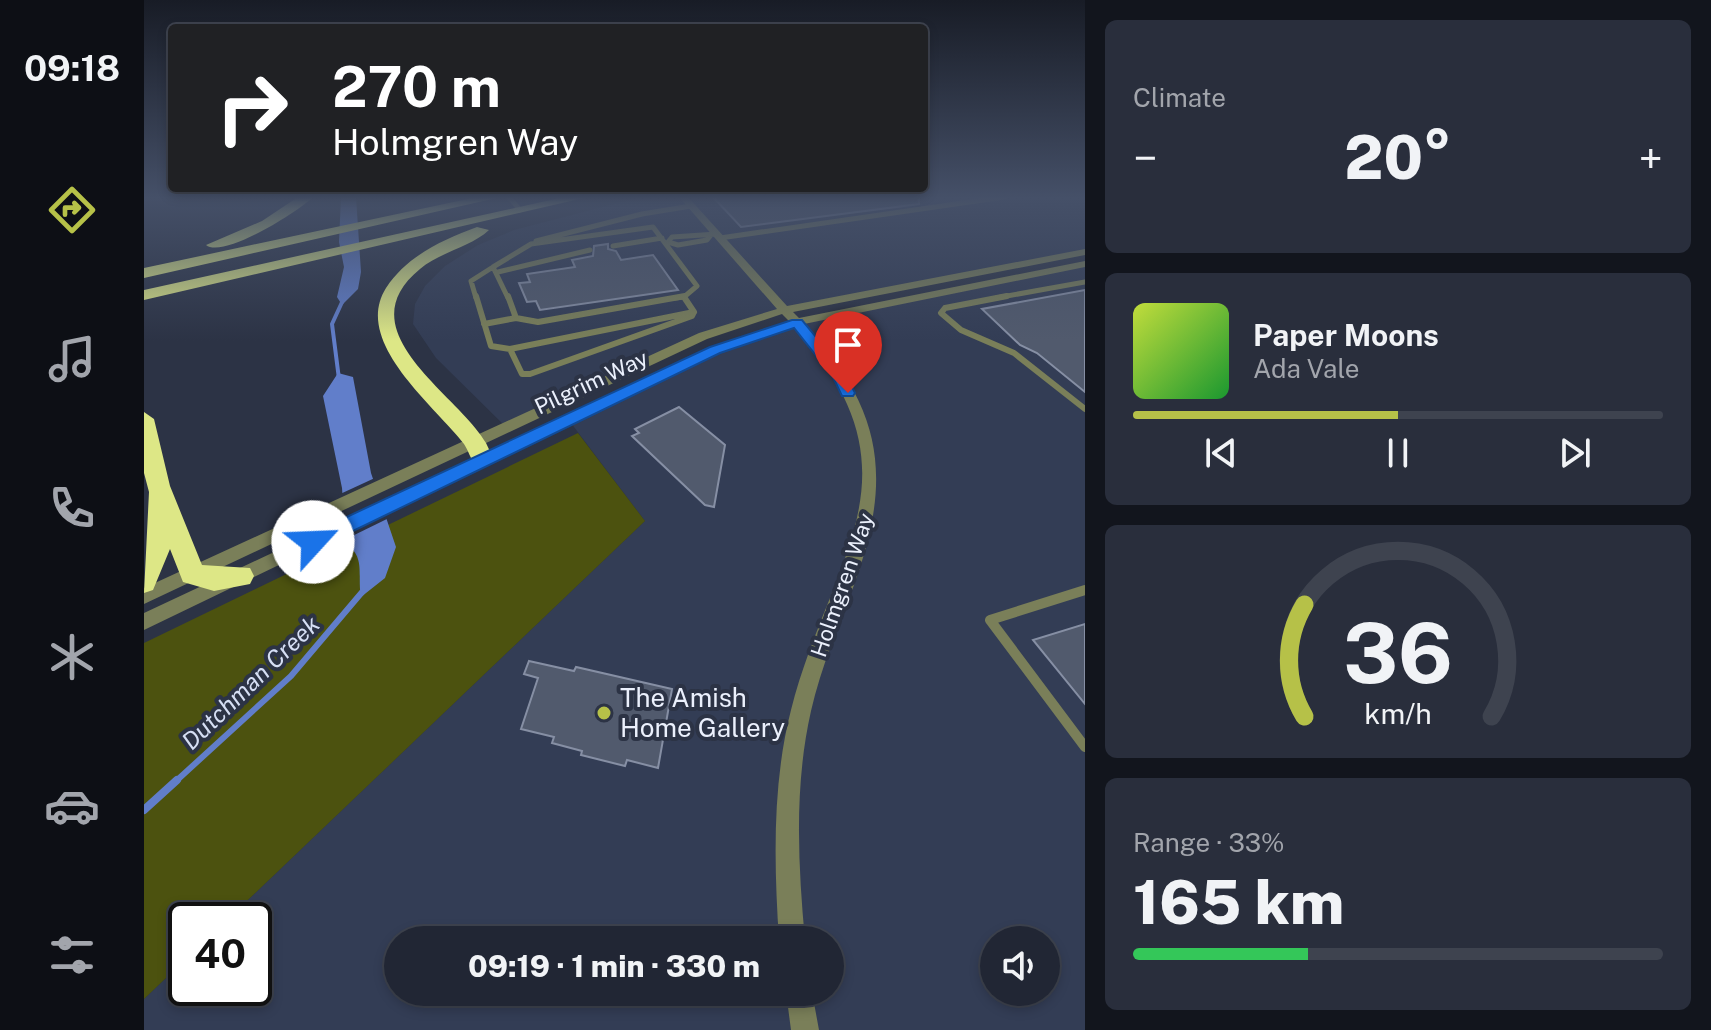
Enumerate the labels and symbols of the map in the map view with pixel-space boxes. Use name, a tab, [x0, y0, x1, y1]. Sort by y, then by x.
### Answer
pin	[814, 311, 882, 393]
street label: Pilgrim Way	[530, 344, 652, 420]
position arrow	[271, 500, 355, 584]
street label: Holmgren Way	[805, 509, 879, 660]
water label: Dutchman Creek	[176, 610, 325, 755]
place label: The Amish Home Gallery	[620, 682, 785, 743]
marker: The Amish Home Gallery	[595, 704, 613, 722]
speed limit sign: 40	[168, 902, 272, 1006]

